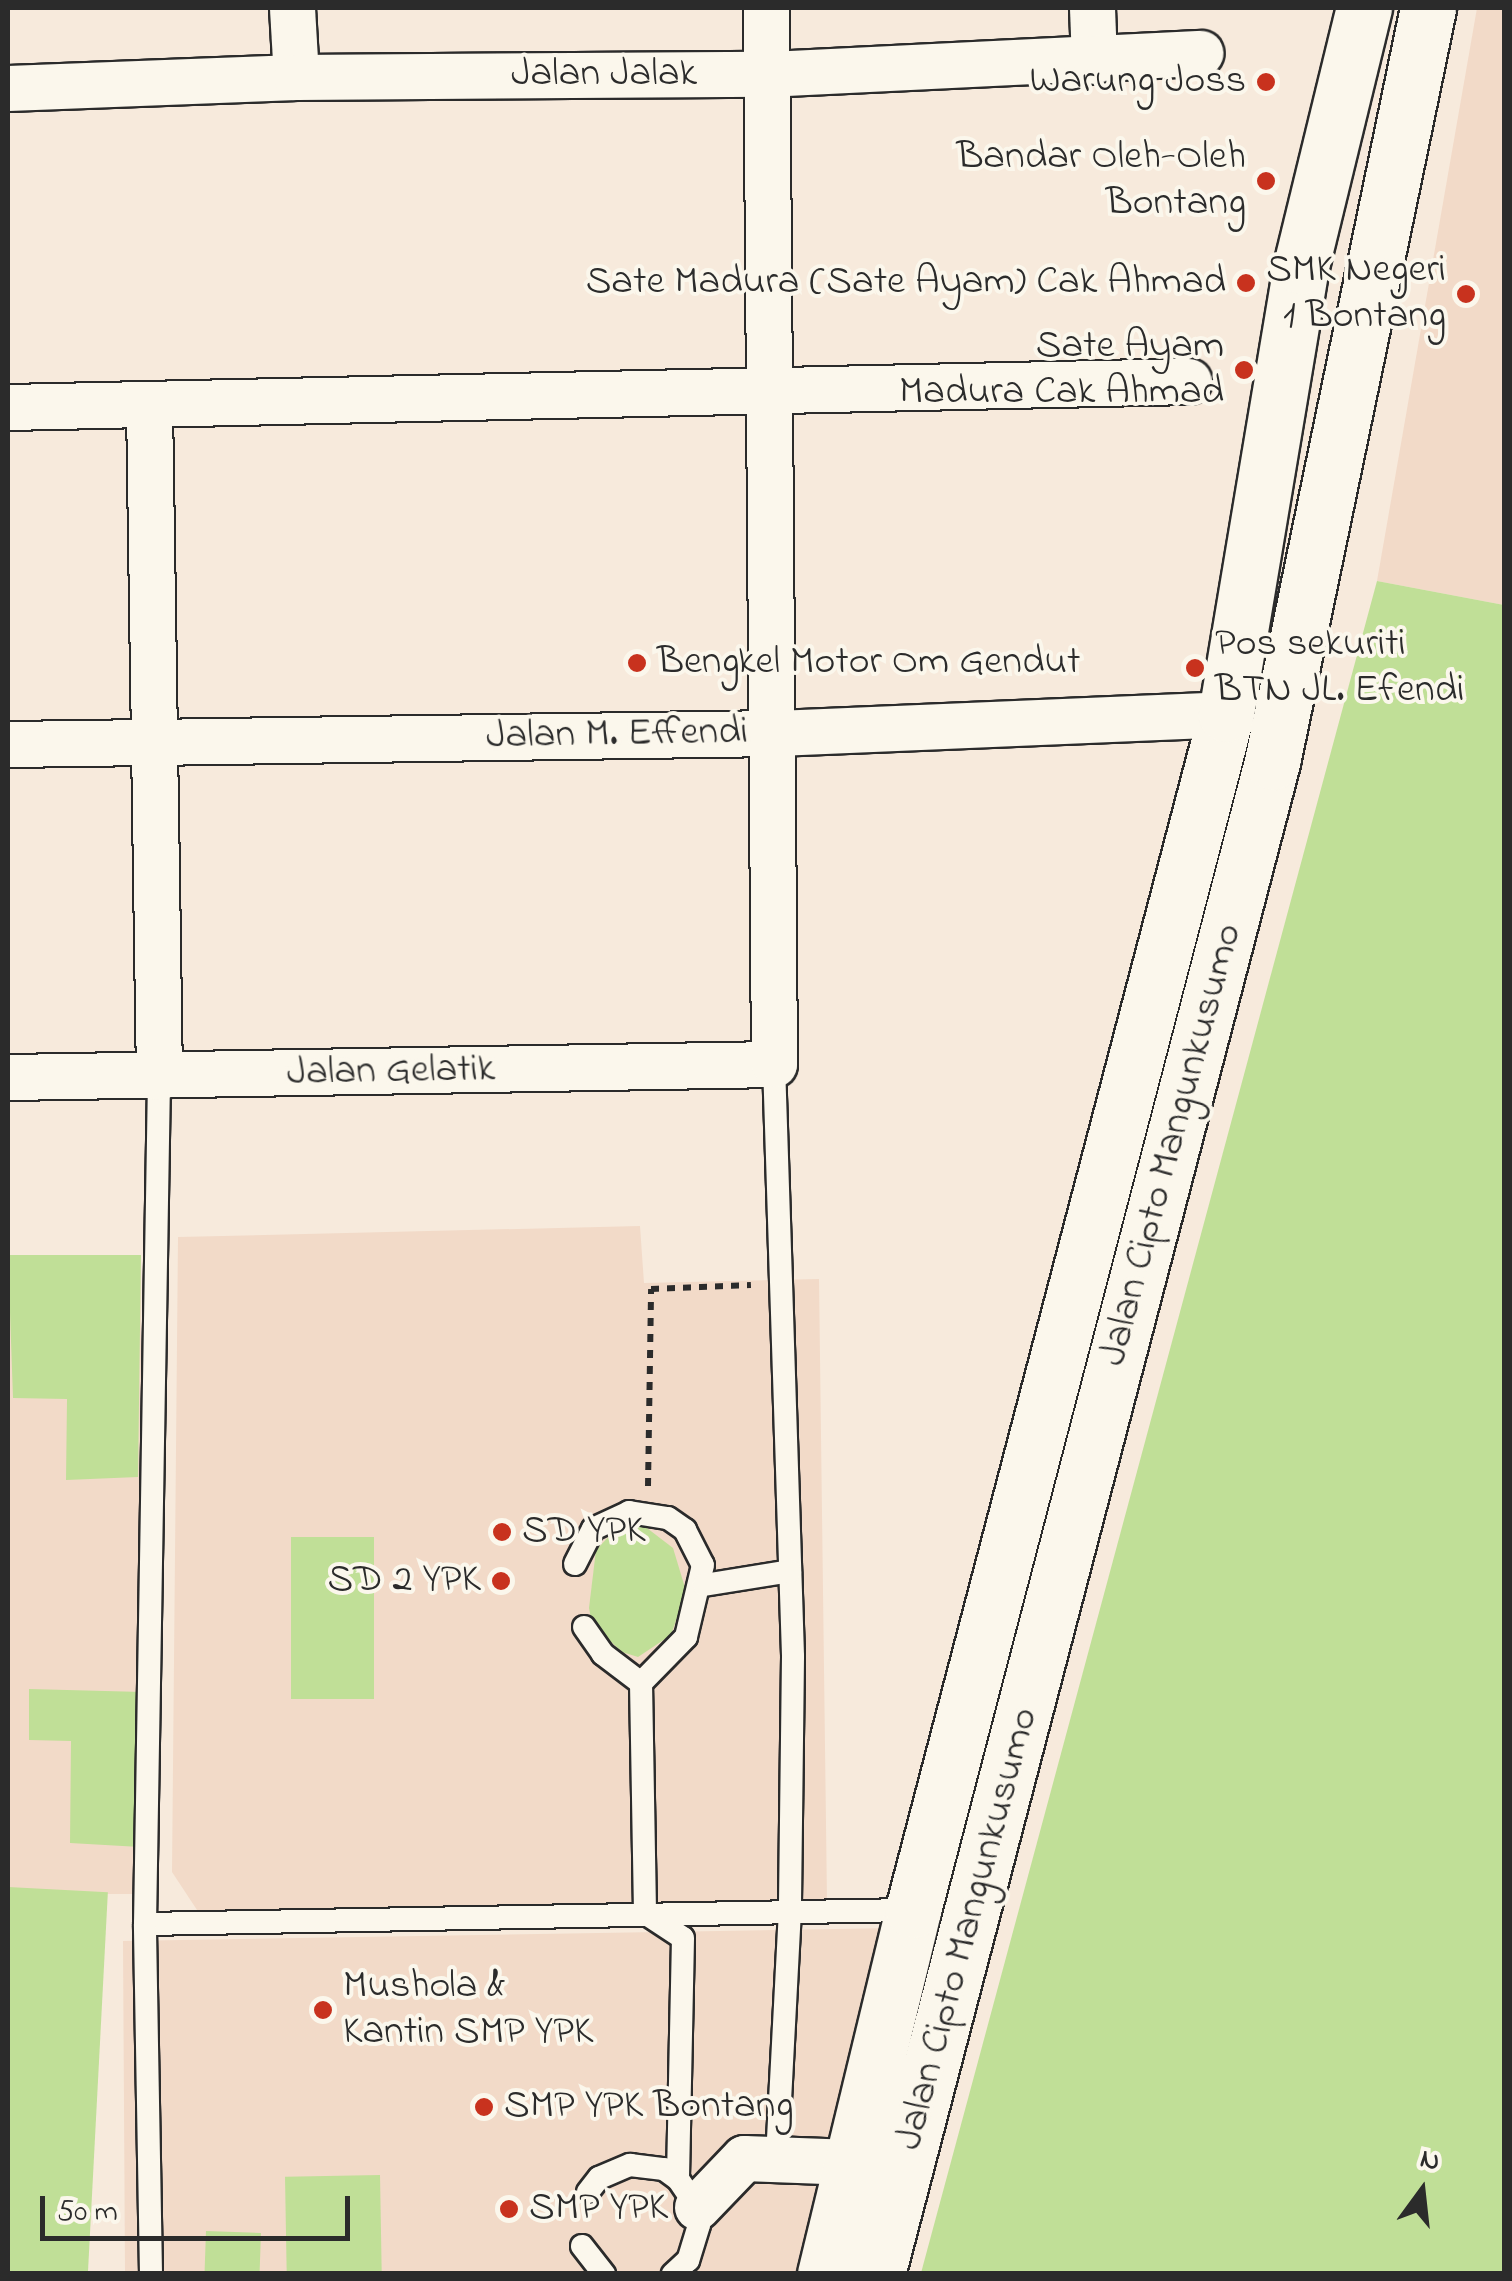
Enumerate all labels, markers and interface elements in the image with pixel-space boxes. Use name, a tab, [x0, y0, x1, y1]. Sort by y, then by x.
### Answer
street label: Jalan Jalak	[511, 51, 697, 99]
place label: Warung Joss	[1029, 58, 1246, 106]
marker: Warung Joss	[1255, 71, 1277, 93]
place label: Bandar Oleh-Oleh Bontang	[956, 134, 1246, 228]
marker: Bandar Oleh-Oleh Bontang	[1255, 170, 1277, 192]
place label: SMK Negeri 1 Bontang	[1266, 247, 1446, 341]
place label: Sate Madura (Sate Ayam) Cak Ahmad	[586, 259, 1226, 307]
marker: Sate Madura (Sate Ayam) Cak Ahmad	[1235, 272, 1257, 294]
marker: SMK Negeri 1 Bontang	[1455, 283, 1477, 305]
place label: Sate Ayam Madura Cak Ahmad	[899, 323, 1224, 417]
marker: Sate Ayam Madura Cak Ahmad	[1233, 359, 1255, 381]
place label: Pos sekuriti BTN JL. Efendi	[1215, 621, 1464, 715]
place label: Bengkel Motor Om Gendut	[657, 639, 1081, 687]
marker: Bengkel Motor Om Gendut	[626, 652, 648, 674]
marker: Pos sekuriti BTN JL. Efendi	[1184, 657, 1206, 679]
street label: Jalan M. Effendi	[486, 709, 748, 761]
street label: Jalan Cipto Mangunkusumo	[1090, 919, 1254, 1371]
street label: Jalan Gelatik	[286, 1046, 496, 1098]
place label: SD YPK	[522, 1508, 646, 1556]
marker: SD YPK	[491, 1521, 513, 1543]
place label: SD 2 YPK	[328, 1557, 481, 1605]
marker: SD 2 YPK	[490, 1570, 512, 1592]
street label: Jalan Cipto Mangunkusumo	[886, 1703, 1050, 2155]
place label: Mushola & Kantin SMP YPK	[343, 1963, 593, 2057]
marker: Mushola & Kantin SMP YPK	[312, 1999, 334, 2021]
place label: SMP YPK Bontang	[504, 2083, 793, 2131]
marker: SMP YPK Bontang	[473, 2096, 495, 2118]
text: N	[1415, 2139, 1444, 2184]
north arrow	[1372, 2141, 1472, 2241]
scale bar	[45, 2176, 355, 2238]
place label: SMP YPK	[529, 2185, 668, 2233]
text: 50 m	[57, 2191, 118, 2235]
marker: SMP YPK	[498, 2198, 520, 2220]

